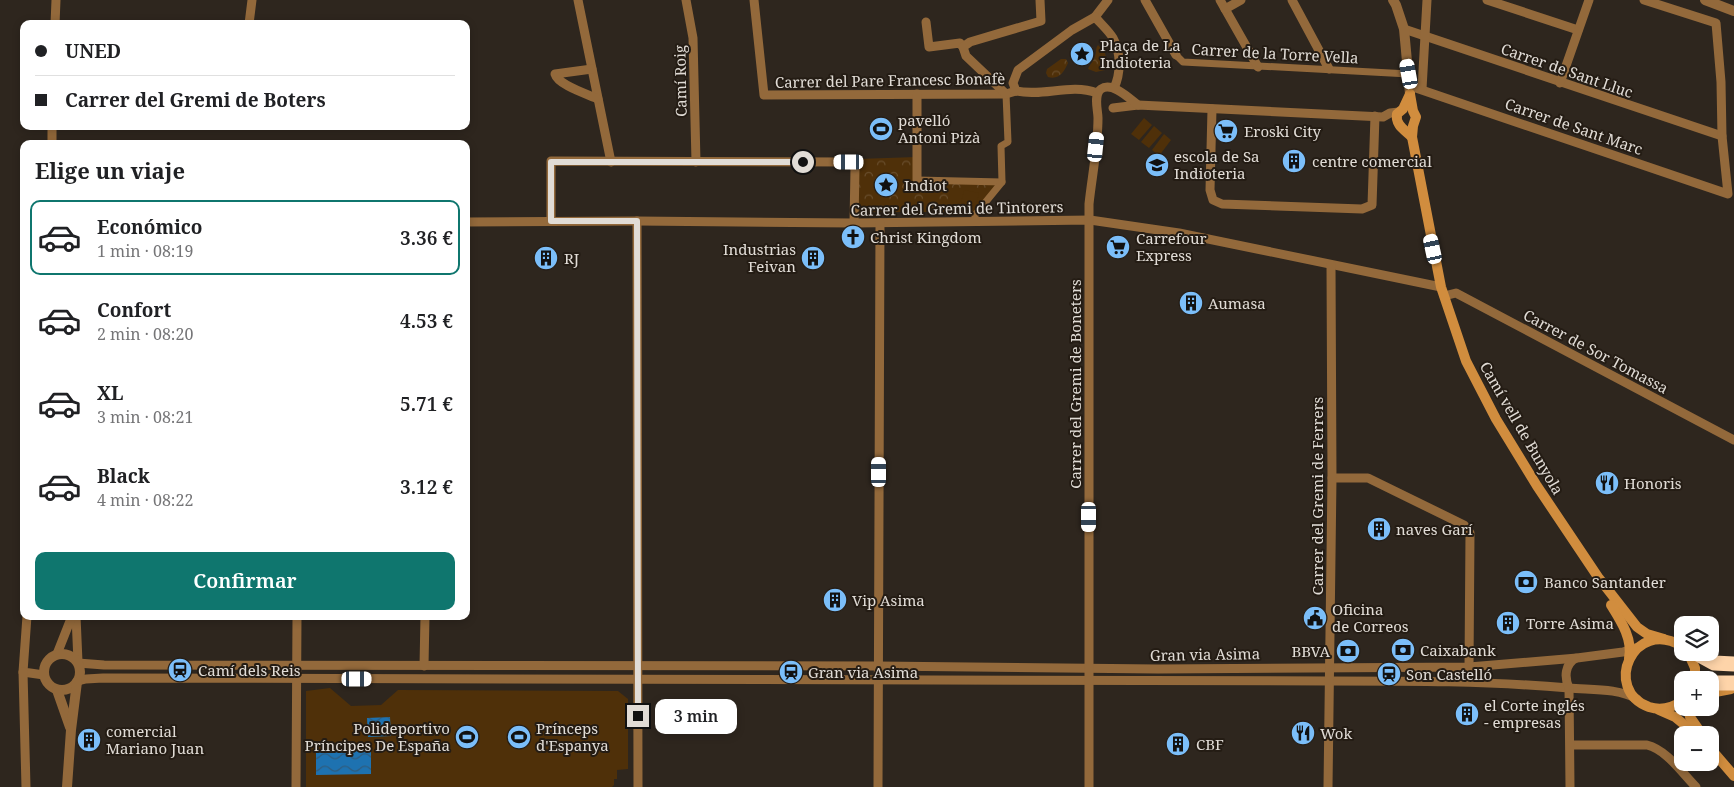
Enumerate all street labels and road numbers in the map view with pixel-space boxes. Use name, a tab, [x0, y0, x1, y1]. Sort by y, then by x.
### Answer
street label: Carrer de Sant Lluc	[1498, 38, 1636, 102]
street label: Carrer de la Torre Vella	[1191, 39, 1359, 67]
street label: Camí Roig	[669, 45, 691, 117]
street label: Carrer del Pare Francesc Bonafè	[775, 68, 1005, 92]
street label: Carrer de Sant Marc	[1503, 93, 1645, 159]
street label: Carrer del Gremi de Tintorers	[850, 196, 1064, 220]
street label: Carrer del Gremi de Boneters	[1065, 279, 1085, 489]
street label: Carrer de Sor Tomassa	[1520, 304, 1672, 398]
street label: Camí vell de Bunyola	[1476, 358, 1568, 498]
street label: Carrer del Gremi de Ferrers	[1307, 396, 1327, 595]
street label: Gran via Asima	[1150, 643, 1260, 665]

